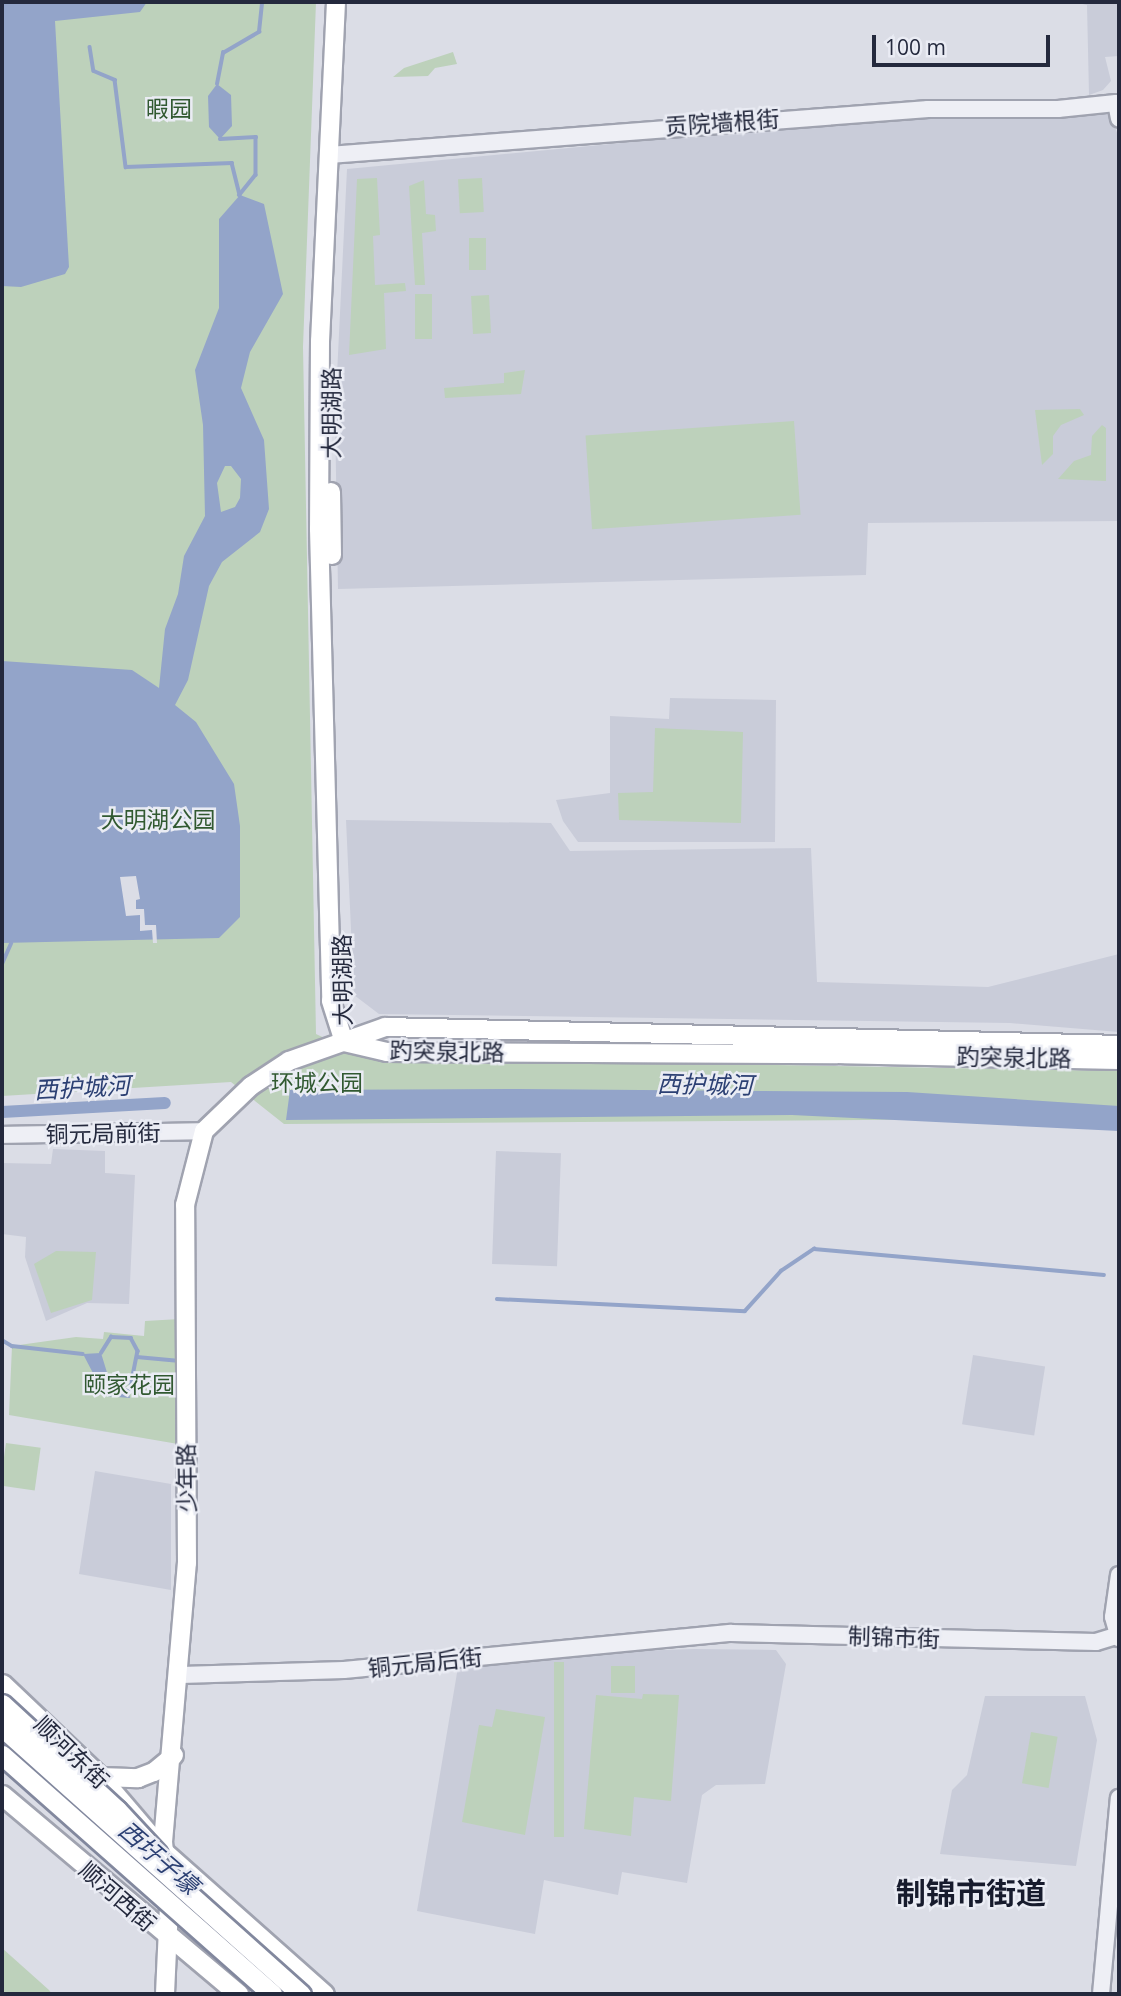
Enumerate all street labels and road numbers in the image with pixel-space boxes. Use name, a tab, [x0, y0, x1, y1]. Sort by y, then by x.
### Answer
street label: 贡院墙根街	[664, 104, 780, 140]
street label: 大明湖路	[317, 367, 345, 459]
street label: 大明湖路	[327, 934, 357, 1026]
street label: 趵突泉北路	[389, 1036, 505, 1066]
street label: 趵突泉北路	[956, 1042, 1072, 1072]
street label: 铜元局前街	[45, 1118, 161, 1148]
street label: 少年路	[172, 1443, 200, 1513]
street label: 制锦市街	[848, 1622, 940, 1652]
street label: 铜元局后街	[366, 1642, 484, 1682]
street label: 顺河东街	[29, 1710, 115, 1794]
street label: 顺河西街	[74, 1855, 162, 1937]

